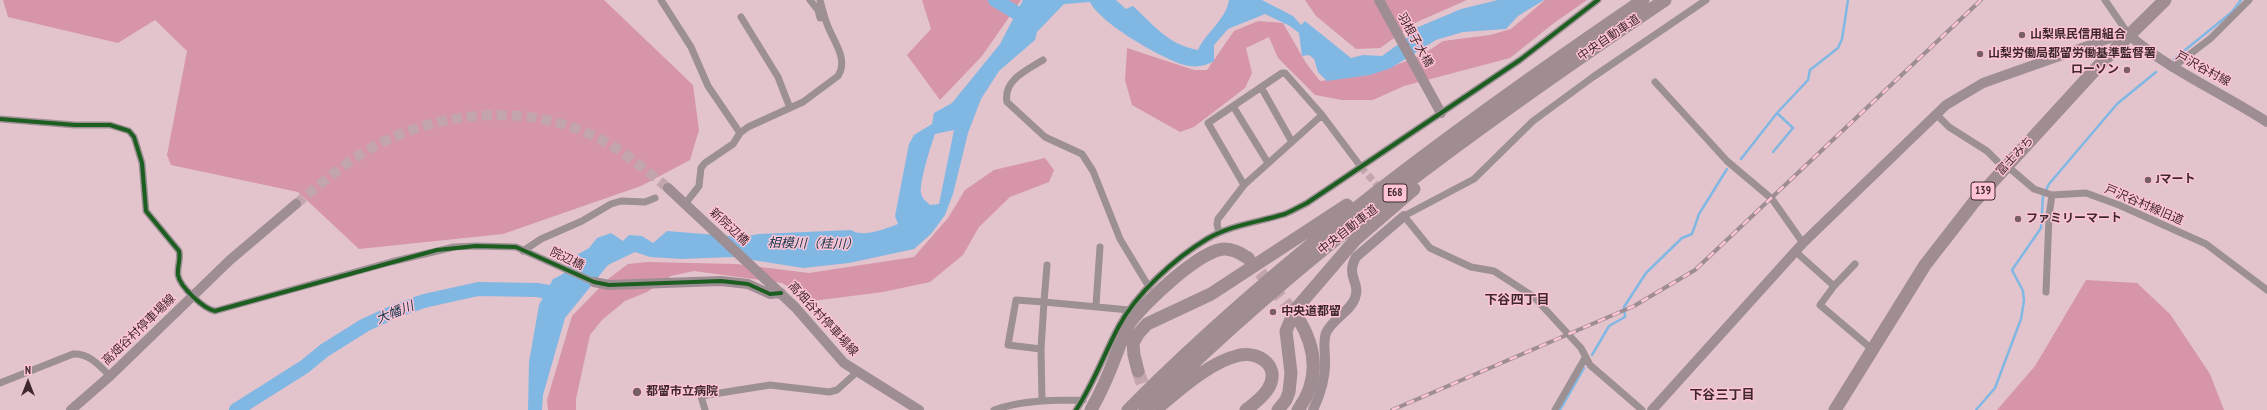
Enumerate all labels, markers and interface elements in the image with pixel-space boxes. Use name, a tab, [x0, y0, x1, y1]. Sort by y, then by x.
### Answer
street label: 羽根子大橋	[1394, 10, 1436, 70]
street label: 中央自動車道	[1575, 12, 1643, 64]
place label: 山梨県民信用組合	[2030, 28, 2126, 42]
marker: 山梨県民信用組合	[2017, 30, 2027, 40]
place label: 山梨労働局都留労働基準監督署	[1988, 47, 2156, 61]
marker: 山梨労働局都留労働基準監督署	[1975, 49, 1985, 59]
street label: 戸沢谷村線	[2173, 49, 2233, 89]
place label: ローソン	[2071, 63, 2119, 77]
marker: ローソン	[2122, 65, 2132, 75]
street label: 富士みち	[1993, 134, 2037, 178]
place label: Jマート	[2156, 173, 2195, 187]
marker: Jマート	[2143, 175, 2153, 185]
road number: 139	[1971, 182, 1995, 200]
street label: 戸沢谷村線旧道	[2103, 182, 2185, 228]
road number: E68	[1383, 184, 1407, 202]
street label: 中央自動車道	[1315, 202, 1381, 258]
street label: 新院辺橋	[707, 205, 751, 249]
place label: ファミリーマート	[2026, 212, 2122, 226]
marker: ファミリーマート	[2013, 214, 2023, 224]
water label: 相模川（桂川）	[767, 235, 859, 253]
street label: 院辺橋	[548, 245, 586, 273]
street label: 高畑谷村停車場線	[785, 279, 861, 359]
street label: 高畑谷村停車場線	[99, 291, 179, 369]
district label: 下谷四丁目	[1485, 292, 1549, 308]
water label: 大幡川	[374, 298, 416, 328]
place label: 中央道都留	[1281, 305, 1341, 319]
marker: 中央道都留	[1268, 307, 1278, 317]
north arrow	[8, 362, 48, 402]
text: N	[25, 363, 31, 377]
place label: 都留市立病院	[646, 385, 718, 399]
marker: 都留市立病院	[631, 386, 643, 398]
district label: 下谷三丁目	[1690, 387, 1754, 403]

